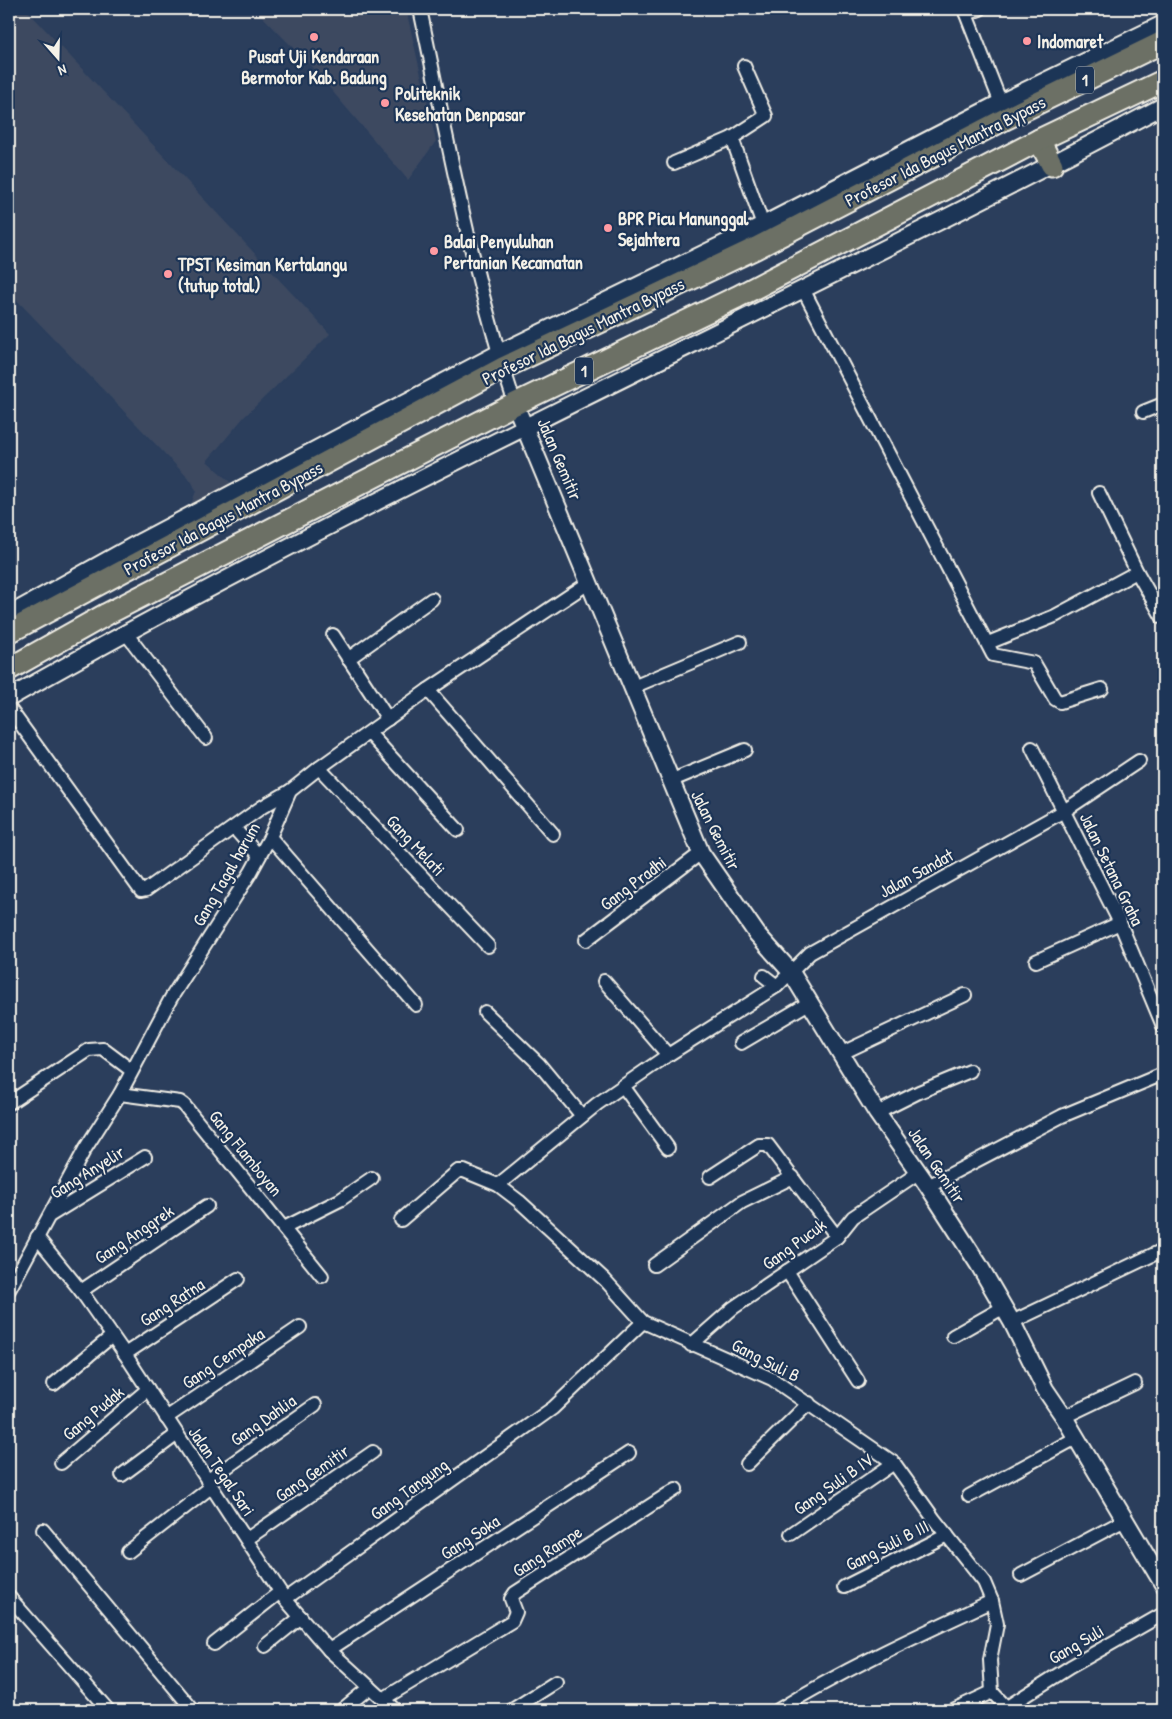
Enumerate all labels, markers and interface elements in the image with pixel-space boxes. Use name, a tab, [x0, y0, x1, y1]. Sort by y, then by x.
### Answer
place label: Indomaret	[1037, 29, 1104, 54]
marker: Pusat Uji Kendaraan Bermotor Kab. Badung	[308, 31, 320, 43]
north arrow	[32, 32, 82, 82]
marker: Indomaret	[1021, 35, 1033, 47]
place label: Pusat Uji Kendaraan Bermotor Kab. Badung	[241, 44, 387, 91]
text: N	[55, 60, 69, 81]
road number: 1	[1076, 66, 1094, 94]
place label: Politeknik Kesehatan Denpasar	[395, 81, 525, 128]
street label: Profesor Ida Bagus Mantra Bypass	[840, 89, 1050, 213]
marker: Politeknik Kesehatan Denpasar	[379, 97, 391, 109]
place label: BPR Picu Manunggal Sejahtera	[618, 206, 749, 252]
marker: BPR Picu Manunggal Sejahtera	[602, 222, 614, 234]
place label: Balai Penyuluhan Pertanian Kecamatan	[444, 229, 583, 275]
marker: Balai Penyuluhan Pertanian Kecamatan	[428, 245, 440, 257]
place label: TPST Kesiman Kertalangu (tutup total)	[177, 252, 348, 299]
marker: TPST Kesiman Kertalangu (tutup total)	[162, 268, 174, 280]
street label: Profesor Ida Bagus Mantra Bypass	[478, 271, 688, 391]
road number: 1	[575, 358, 593, 384]
street label: Jalan Gemitir	[531, 414, 589, 504]
street label: Profesor Ida Bagus Mantra Bypass	[119, 455, 327, 581]
street label: Jalan Gemitir	[685, 786, 747, 875]
street label: Jalan Setana Graha	[1074, 808, 1150, 930]
street label: Gang Melati	[381, 809, 451, 881]
street label: Gang Tagal harum	[186, 817, 266, 931]
street label: Jalan Sandat	[874, 842, 958, 904]
street label: Gang Pradhi	[595, 850, 671, 916]
street label: Gang Flamboyan	[203, 1105, 289, 1201]
street label: Jalan Gemitir	[902, 1122, 972, 1208]
street label: Gang Anyelir	[45, 1139, 129, 1205]
street label: Gang Anggrek	[89, 1198, 179, 1270]
street label: Gang Pucuk	[757, 1212, 832, 1276]
street label: Gang Ratna	[135, 1272, 209, 1332]
street label: Gang Cempaka	[177, 1321, 269, 1395]
street label: Gang Suli B	[728, 1332, 804, 1388]
street label: Gang Pudak	[57, 1379, 130, 1446]
street label: Gang Dahlia	[225, 1388, 301, 1452]
street label: Jalan Tegal Sari	[183, 1421, 261, 1521]
street label: Gang Gemitir	[270, 1438, 354, 1508]
street label: Gang Suli B IV	[788, 1447, 879, 1521]
street label: Gang Tangung	[365, 1452, 453, 1526]
street label: Gang Soka	[436, 1509, 504, 1565]
street label: Gang Suli B III	[841, 1513, 933, 1577]
street label: Gang Rampe	[507, 1519, 587, 1583]
street label: Gang Suli	[1044, 1618, 1108, 1670]

